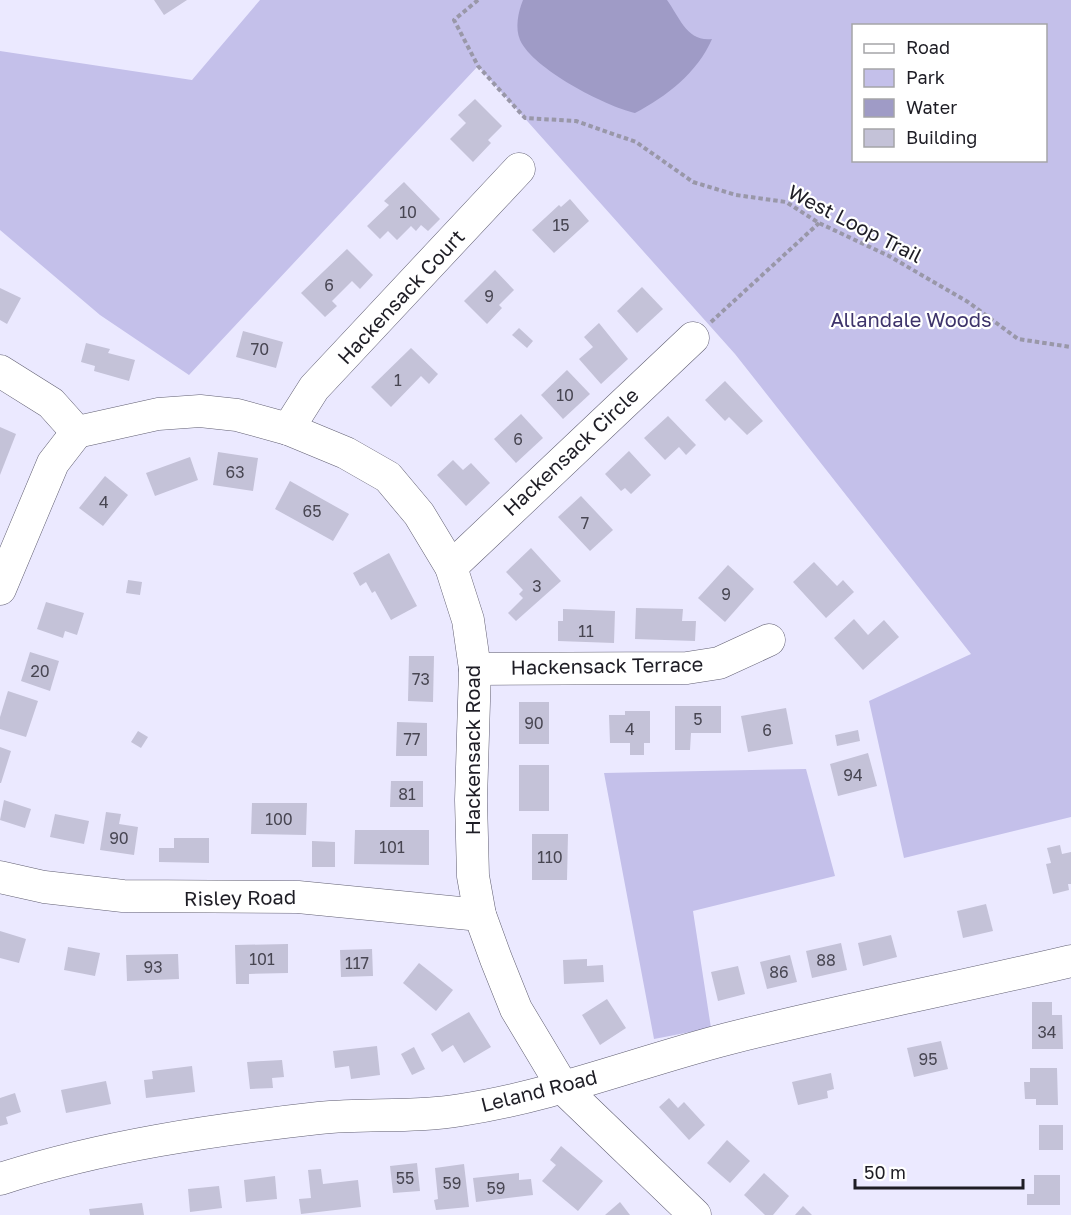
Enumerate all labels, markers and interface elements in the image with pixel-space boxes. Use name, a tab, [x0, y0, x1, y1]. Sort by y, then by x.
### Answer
legend	[852, 24, 1047, 162]
text: Road	[906, 36, 950, 58]
text: Park	[906, 66, 945, 88]
text: Water	[906, 96, 957, 118]
text: Building	[906, 126, 977, 148]
street label: West Loop Trail	[784, 179, 927, 267]
house number: 10	[399, 202, 417, 222]
house number: 15	[552, 215, 570, 235]
street label: Hackensack Court	[332, 224, 469, 369]
house number: 6	[324, 275, 334, 295]
house number: 9	[484, 286, 494, 306]
park label: Allandale Woods	[830, 307, 992, 331]
house number: 70	[251, 339, 269, 359]
house number: 1	[394, 370, 402, 390]
street label: Hackensack Circle	[498, 382, 643, 520]
house number: 10	[556, 385, 574, 405]
house number: 6	[513, 429, 523, 449]
house number: 63	[225, 462, 245, 482]
house number: 4	[99, 492, 109, 512]
house number: 65	[303, 501, 321, 521]
house number: 7	[581, 513, 589, 533]
house number: 3	[532, 576, 542, 596]
house number: 9	[721, 584, 731, 604]
house number: 11	[578, 621, 594, 641]
street label: Hackensack Terrace	[510, 651, 704, 679]
house number: 20	[30, 661, 50, 681]
street label: Hackensack Road	[460, 665, 484, 835]
house number: 73	[412, 669, 430, 689]
house number: 5	[693, 709, 703, 729]
house number: 90	[524, 713, 544, 733]
house number: 4	[625, 719, 635, 739]
house number: 6	[762, 720, 772, 740]
house number: 77	[404, 729, 420, 749]
house number: 94	[843, 765, 863, 785]
house number: 81	[398, 784, 416, 804]
house number: 100	[265, 809, 293, 829]
house number: 90	[109, 828, 129, 848]
house number: 101	[379, 837, 405, 857]
house number: 110	[537, 847, 563, 867]
street label: Risley Road	[184, 884, 296, 910]
house number: 101	[249, 949, 275, 969]
house number: 88	[816, 950, 836, 970]
house number: 117	[345, 953, 369, 973]
house number: 93	[143, 957, 163, 977]
house number: 86	[769, 962, 789, 982]
house number: 34	[1037, 1022, 1057, 1042]
house number: 95	[919, 1049, 937, 1069]
street label: Leland Road	[478, 1064, 599, 1116]
scale bar	[855, 1152, 1023, 1190]
text: 50 m	[864, 1161, 906, 1183]
house number: 55	[396, 1168, 414, 1188]
house number: 59	[443, 1173, 461, 1193]
house number: 59	[487, 1178, 505, 1198]

